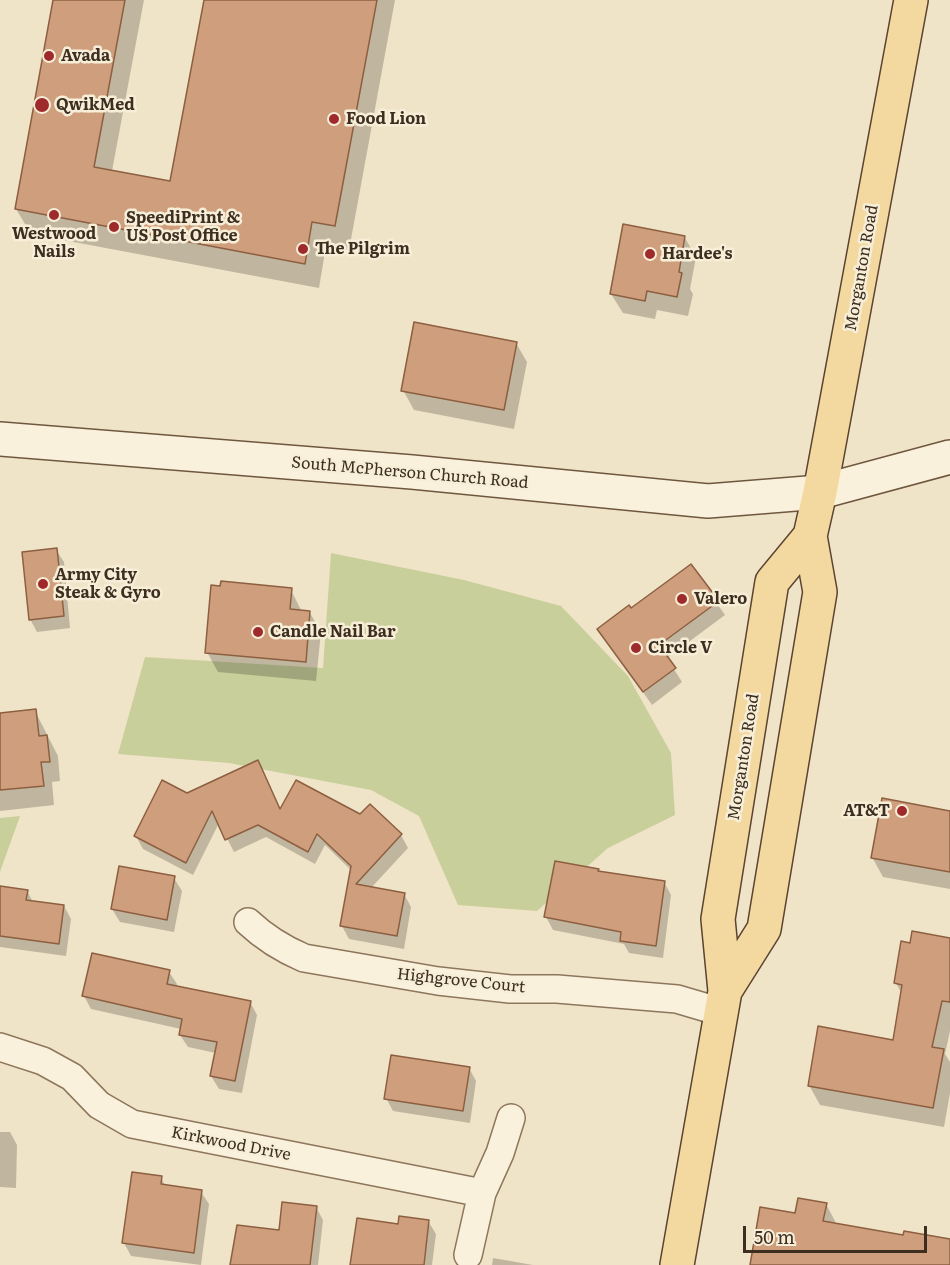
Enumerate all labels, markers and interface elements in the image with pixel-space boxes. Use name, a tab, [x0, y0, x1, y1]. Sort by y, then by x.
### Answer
place label: Avada	[61, 46, 110, 66]
marker: Avada	[42, 49, 56, 63]
place label: QwikMed	[56, 95, 135, 115]
marker: QwikMed	[33, 96, 51, 114]
place label: Food Lion	[346, 109, 426, 129]
marker: Food Lion	[327, 112, 341, 126]
street label: Morganton Road	[841, 203, 883, 333]
marker: Westwood Nails	[47, 208, 61, 222]
place label: SpeediPrint & US Post Office	[126, 208, 240, 246]
marker: SpeediPrint & US Post Office	[107, 220, 121, 234]
place label: Westwood Nails	[12, 224, 96, 262]
place label: The Pilgrim	[315, 239, 410, 259]
marker: The Pilgrim	[296, 242, 310, 256]
place label: Hardee's	[662, 244, 732, 264]
marker: Hardee's	[643, 247, 657, 261]
street label: South McPherson Church Road	[291, 453, 529, 493]
place label: Army City Steak & Gyro	[55, 565, 161, 603]
marker: Army City Steak & Gyro	[36, 577, 50, 591]
place label: Valero	[694, 589, 747, 609]
marker: Valero	[675, 592, 689, 606]
place label: Candle Nail Bar	[270, 622, 396, 642]
marker: Candle Nail Bar	[251, 625, 265, 639]
place label: Circle V	[648, 638, 712, 658]
marker: Circle V	[629, 641, 643, 655]
street label: Morganton Road	[725, 692, 763, 822]
place label: AT&T	[843, 801, 890, 821]
marker: AT&T	[895, 804, 909, 818]
street label: Highgrove Court	[396, 965, 526, 997]
street label: Kirkwood Drive	[170, 1123, 292, 1165]
scale bar	[746, 1214, 930, 1252]
text: 50 m	[754, 1223, 795, 1250]

